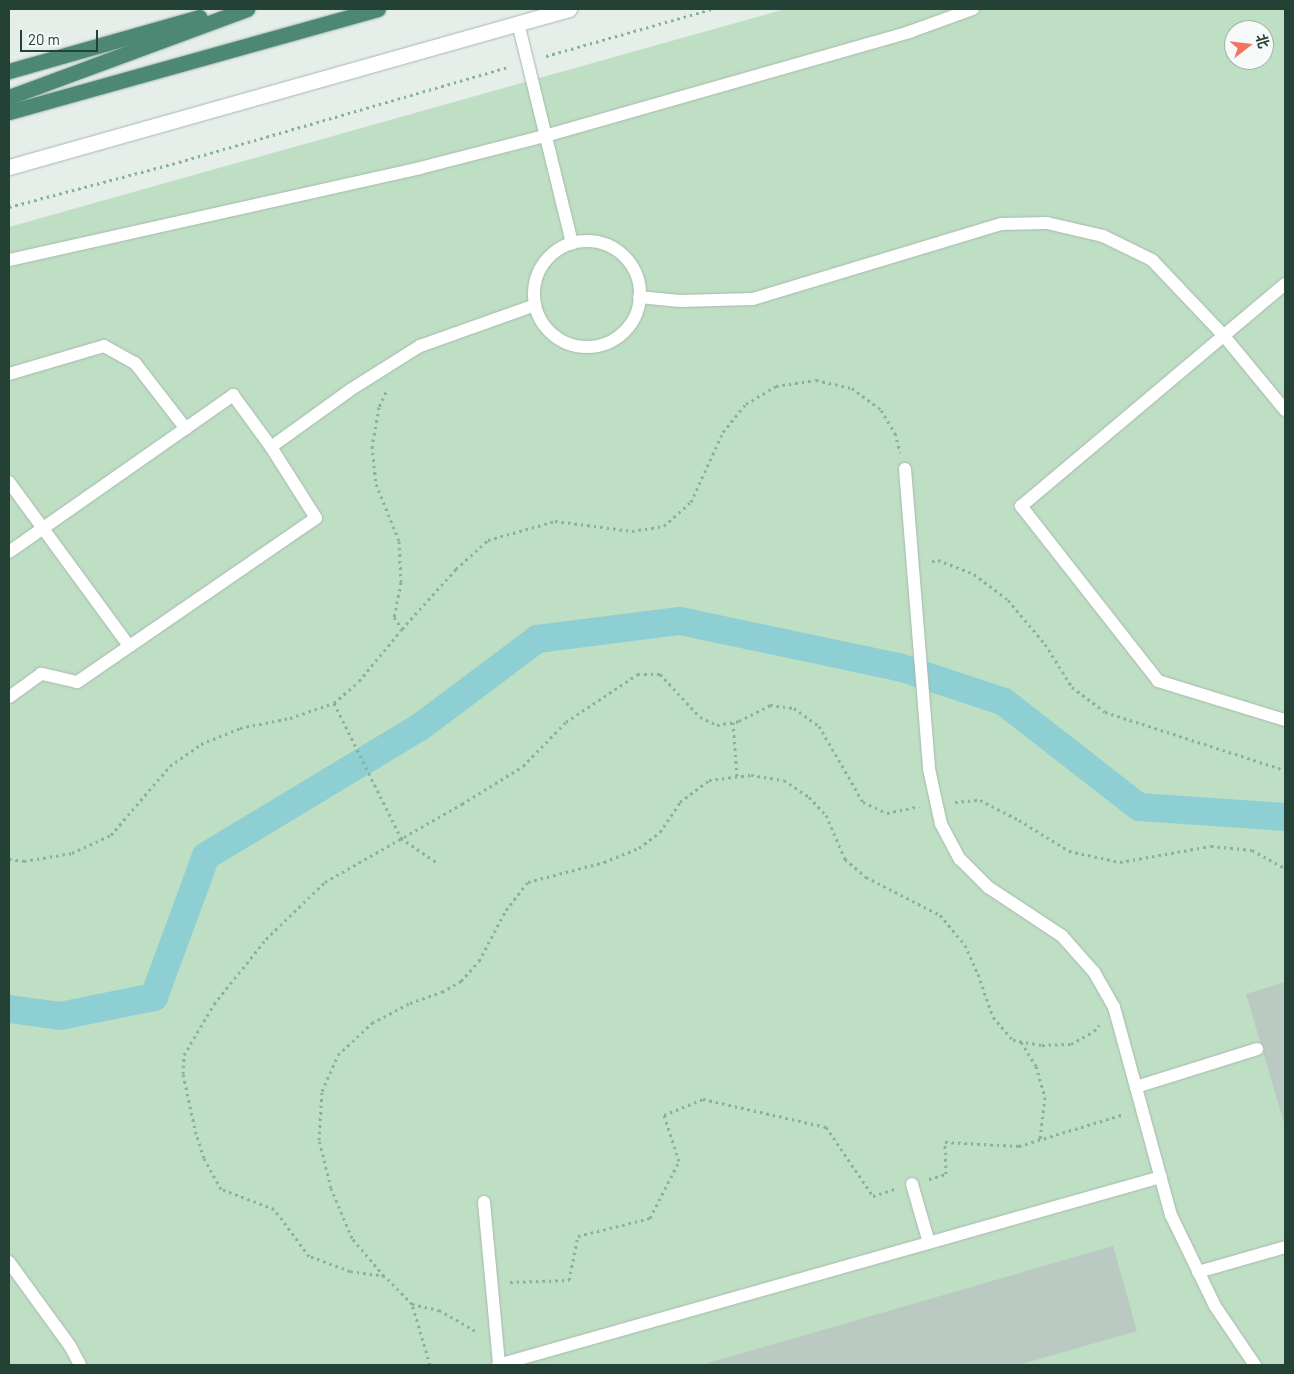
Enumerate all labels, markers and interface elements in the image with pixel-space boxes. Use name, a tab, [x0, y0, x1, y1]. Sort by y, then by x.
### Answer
scale bar	[22, 20, 100, 52]
north arrow	[1224, 20, 1274, 70]
text: 20 m	[28, 30, 60, 48]
text: 北	[1253, 32, 1273, 50]

